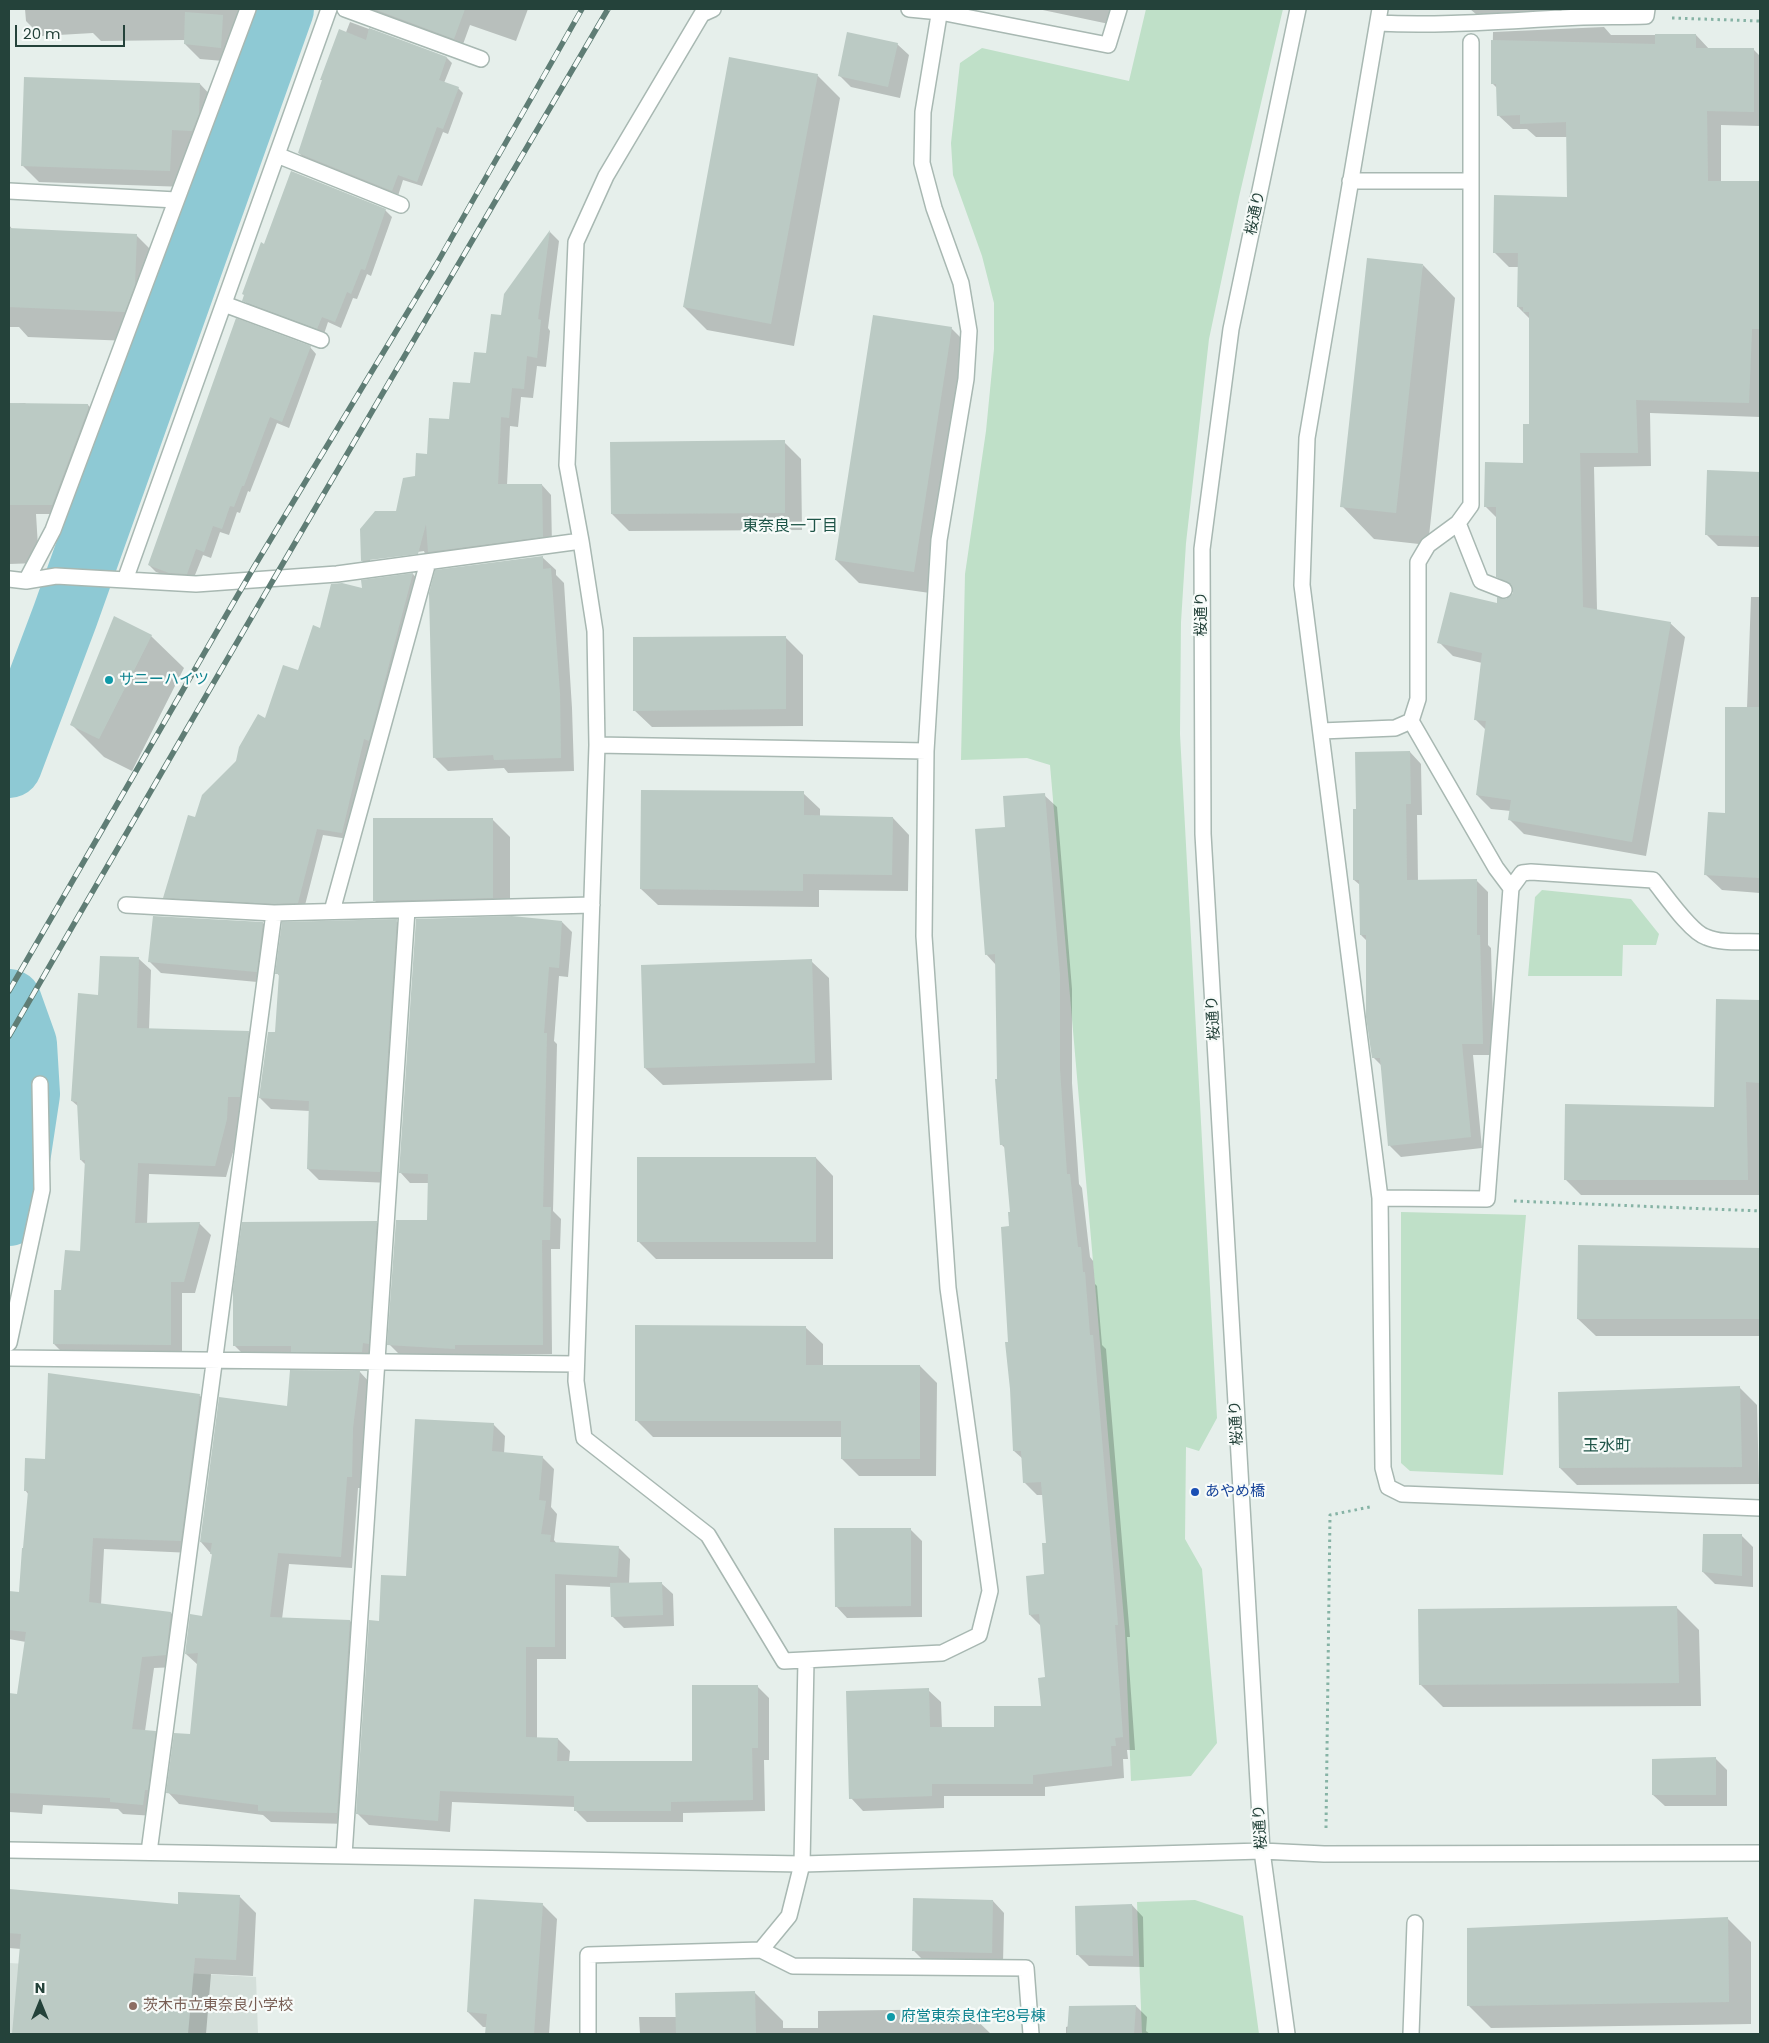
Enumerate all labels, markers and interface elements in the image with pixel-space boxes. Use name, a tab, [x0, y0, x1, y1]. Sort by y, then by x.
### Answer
scale bar	[18, 15, 128, 47]
text: 20 m	[23, 23, 61, 44]
street label: 桜通り	[1243, 189, 1269, 237]
district label: 東奈良一丁目	[742, 517, 838, 537]
street label: 桜通り	[1193, 592, 1211, 636]
place label: サニーハイツ	[119, 671, 209, 689]
marker: サニーハイツ	[103, 674, 115, 686]
street label: 桜通り	[1204, 995, 1224, 1041]
street label: 桜通り	[1227, 1400, 1247, 1446]
district label: 玉水町	[1583, 1437, 1631, 1457]
place label: あやめ橋	[1205, 1483, 1265, 1501]
marker: あやめ橋	[1189, 1486, 1201, 1498]
street label: 桜通り	[1250, 1804, 1272, 1850]
north arrow	[15, 1978, 65, 2028]
text: N	[35, 1978, 45, 1998]
place label: 茨木市立東奈良小学校	[143, 1997, 293, 2015]
marker: 茨木市立東奈良小学校	[127, 2000, 139, 2012]
place label: 府営東奈良住宅8号棟	[901, 2008, 1045, 2026]
marker: 府営東奈良住宅8号棟	[885, 2011, 897, 2023]

